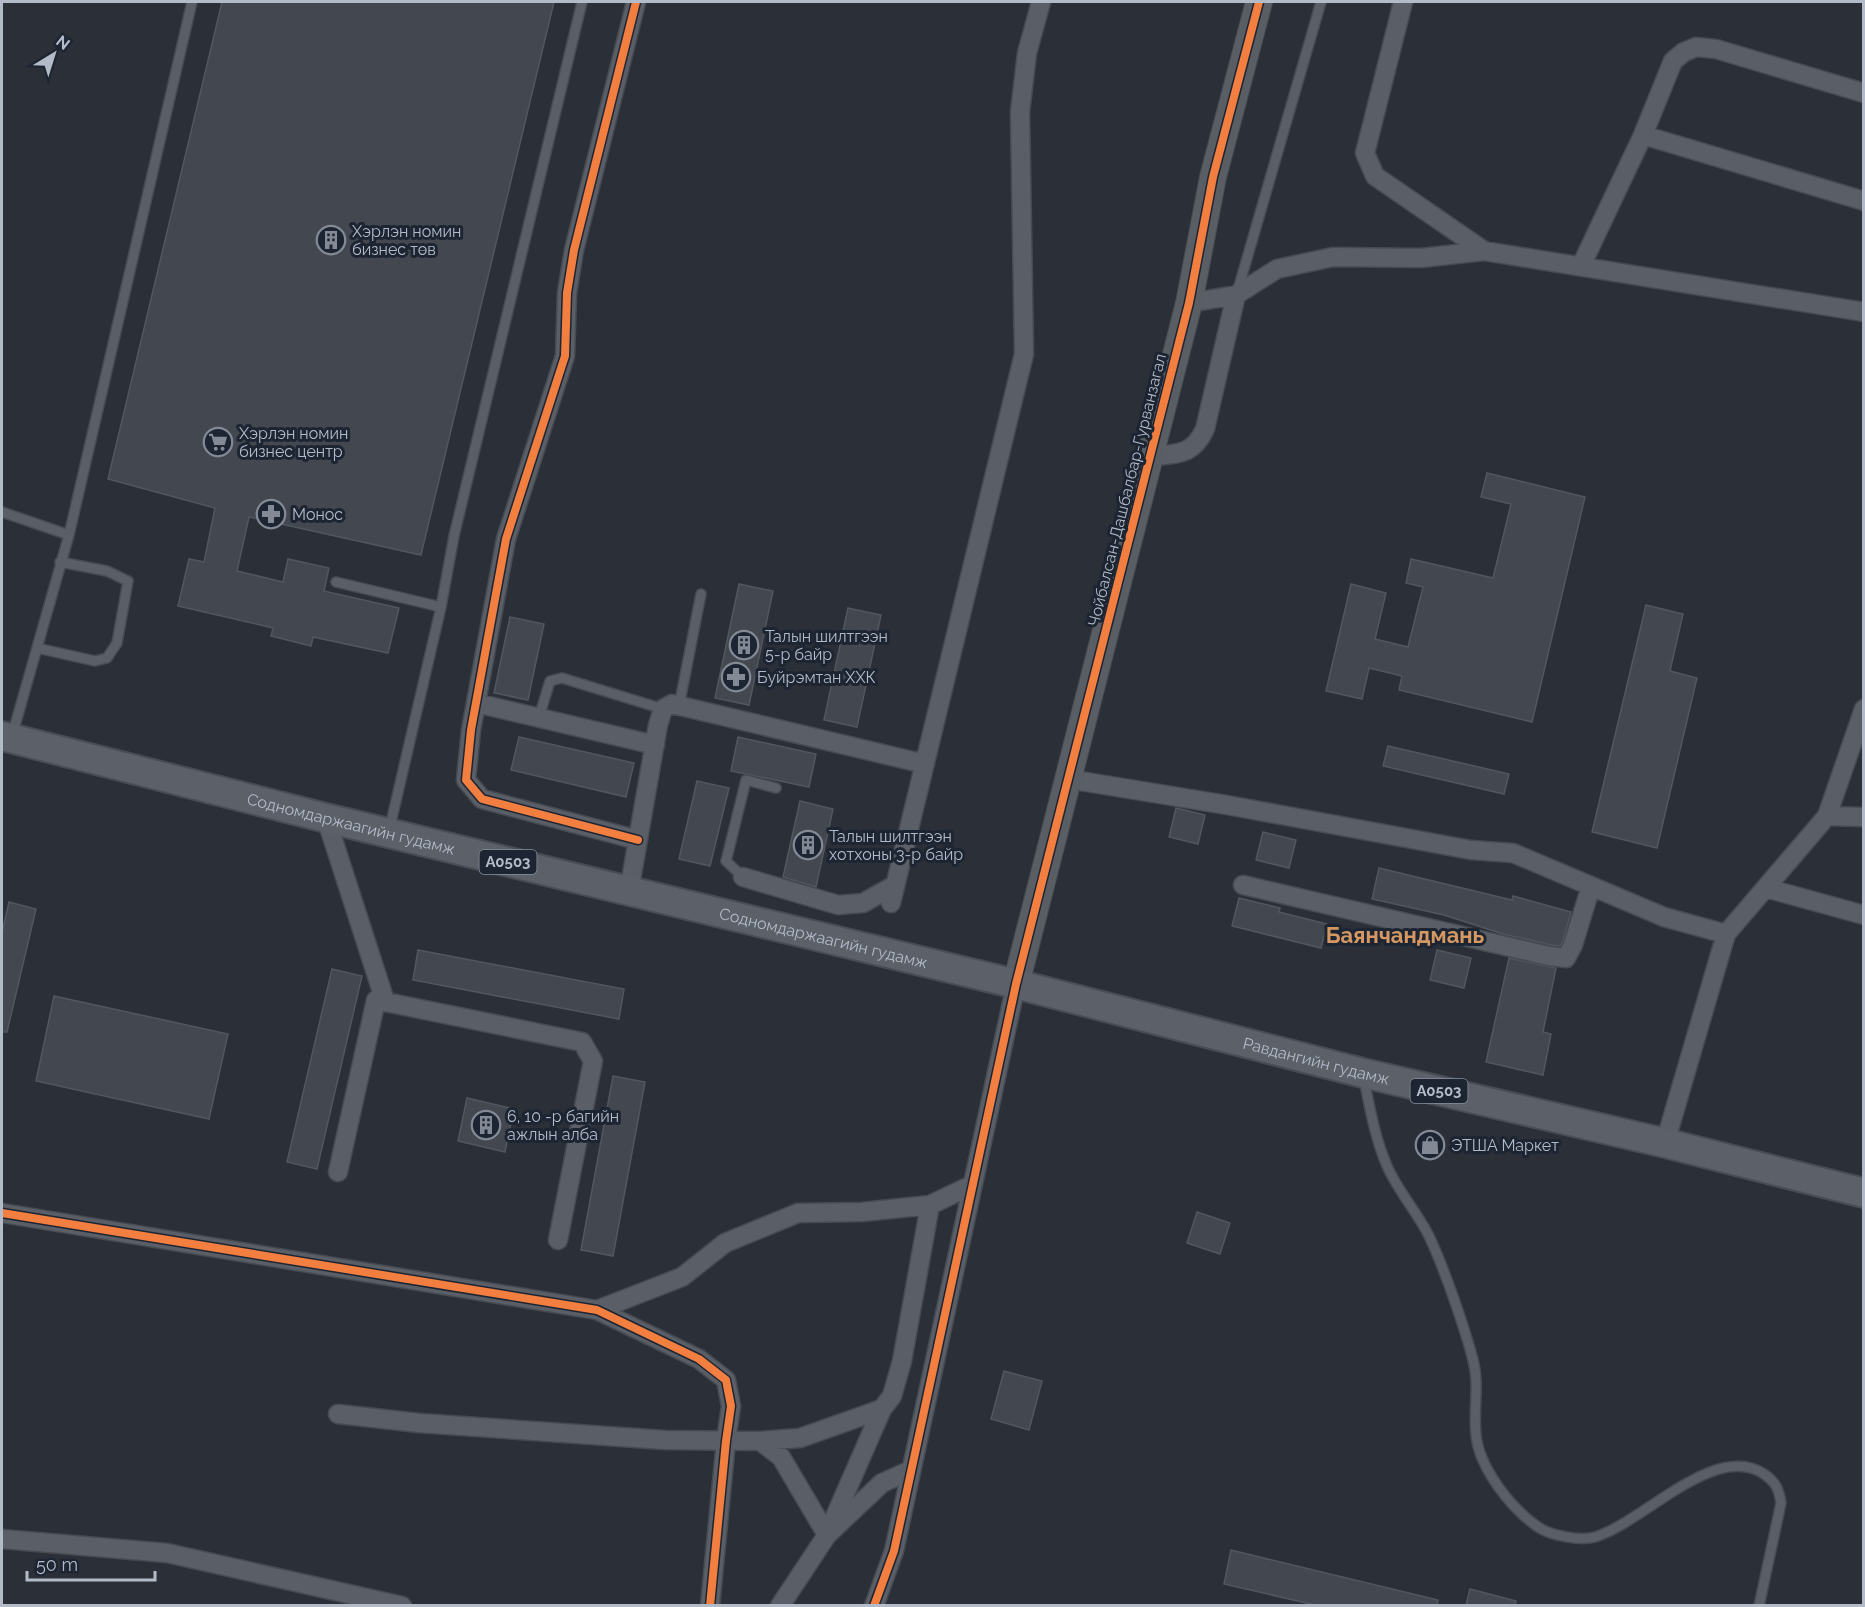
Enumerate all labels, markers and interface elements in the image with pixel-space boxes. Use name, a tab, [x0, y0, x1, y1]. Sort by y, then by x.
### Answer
north arrow	[24, 24, 84, 84]
text: N	[52, 31, 74, 54]
place label: Хэрлэн номин бизнес төв	[352, 222, 461, 259]
building icon: Хэрлэн номин бизнес төв	[315, 224, 347, 256]
street label: Чойбалсан-Дашбалбар-Гурванзагал	[1084, 352, 1170, 628]
place label: Хэрлэн номин бизнес центр	[239, 424, 348, 461]
supermarket icon: Хэрлэн номин бизнес центр	[202, 426, 234, 458]
pharmacy icon: Монос	[255, 498, 287, 530]
place label: Монос	[292, 505, 343, 524]
place label: Талын шилтгээн 5-р байр	[765, 627, 888, 664]
building icon: Талын шилтгээн 5-р байр	[728, 629, 760, 661]
pharmacy icon: Буйрэмтан ХХК	[720, 661, 752, 693]
place label: Буйрэмтан ХХК	[757, 668, 876, 687]
street label: Содномдаржаагийн гудамж	[245, 789, 458, 858]
place label: Талын шилтгээн хотхоны 3-р байр	[829, 827, 963, 864]
building icon: Талын шилтгээн хотхоны 3-р байр	[792, 829, 824, 861]
road number: A0503	[480, 850, 536, 874]
street label: Содномдаржаагийн гудамж	[717, 903, 930, 972]
district label: Баянчандмань	[1326, 922, 1485, 948]
street label: Равдангийн гудамж	[1241, 1033, 1392, 1088]
road number: A0503	[1410, 1079, 1468, 1103]
place label: 6, 10 -р багийн ажлын алба	[507, 1107, 619, 1144]
building icon: 6, 10 -р багийн ажлын алба	[470, 1109, 502, 1141]
shop icon: ЭТША Маркет	[1414, 1129, 1446, 1161]
place label: ЭТША Маркет	[1451, 1136, 1559, 1155]
scale bar	[27, 1544, 154, 1582]
text: 50 m	[36, 1554, 78, 1575]

